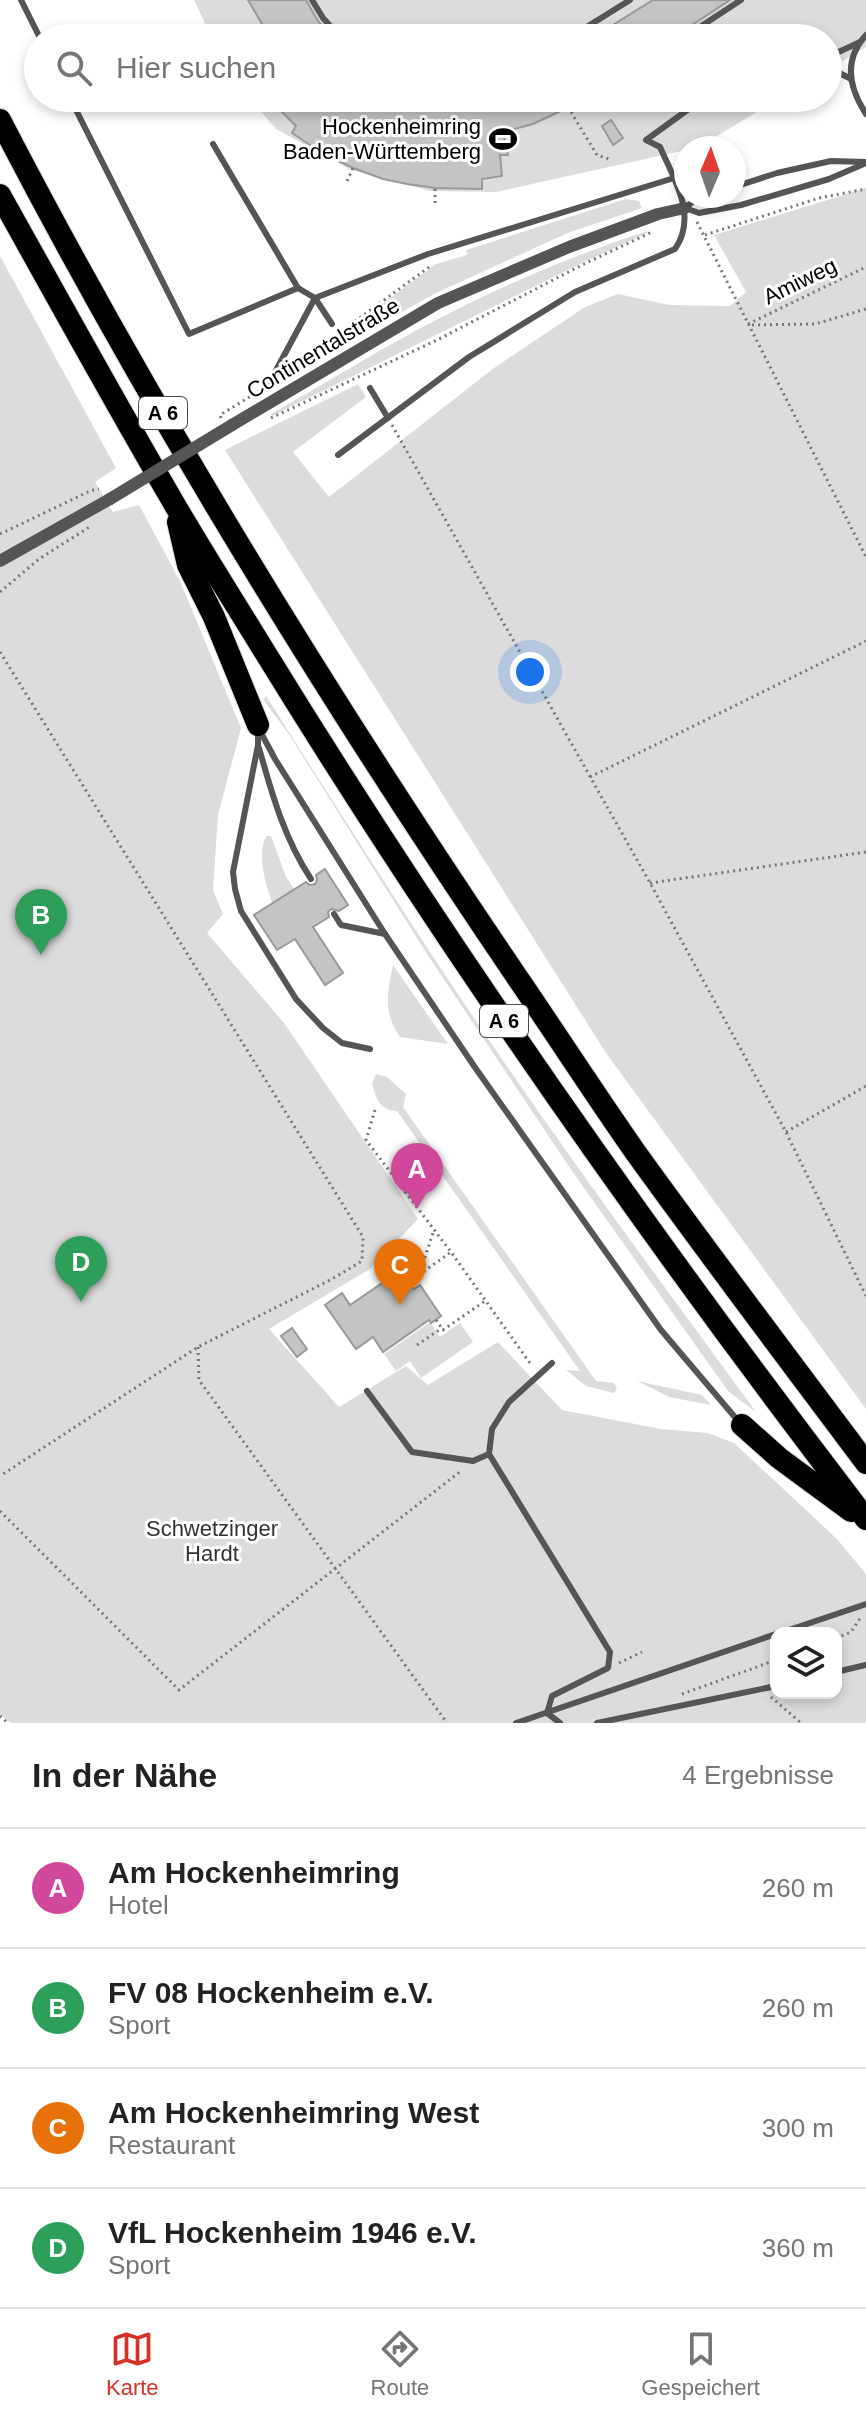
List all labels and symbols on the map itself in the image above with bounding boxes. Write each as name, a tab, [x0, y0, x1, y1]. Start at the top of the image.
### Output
place label: Hockenheimring Baden-Württemberg	[283, 114, 481, 164]
sports icon: Hockenheimring Baden-Württemberg	[488, 124, 518, 154]
north arrow	[674, 136, 746, 208]
street label: Amiweg	[759, 253, 841, 309]
street label: Continentalstraße	[242, 293, 404, 403]
road number: A 6	[139, 397, 187, 429]
your location	[510, 652, 550, 692]
pin: B	[15, 889, 67, 955]
road number: A 6	[480, 1005, 528, 1037]
pin: A	[391, 1143, 443, 1209]
pin: D	[55, 1236, 107, 1302]
pin: C	[374, 1239, 426, 1305]
park label: Schwetzinger Hardt	[146, 1516, 278, 1566]

